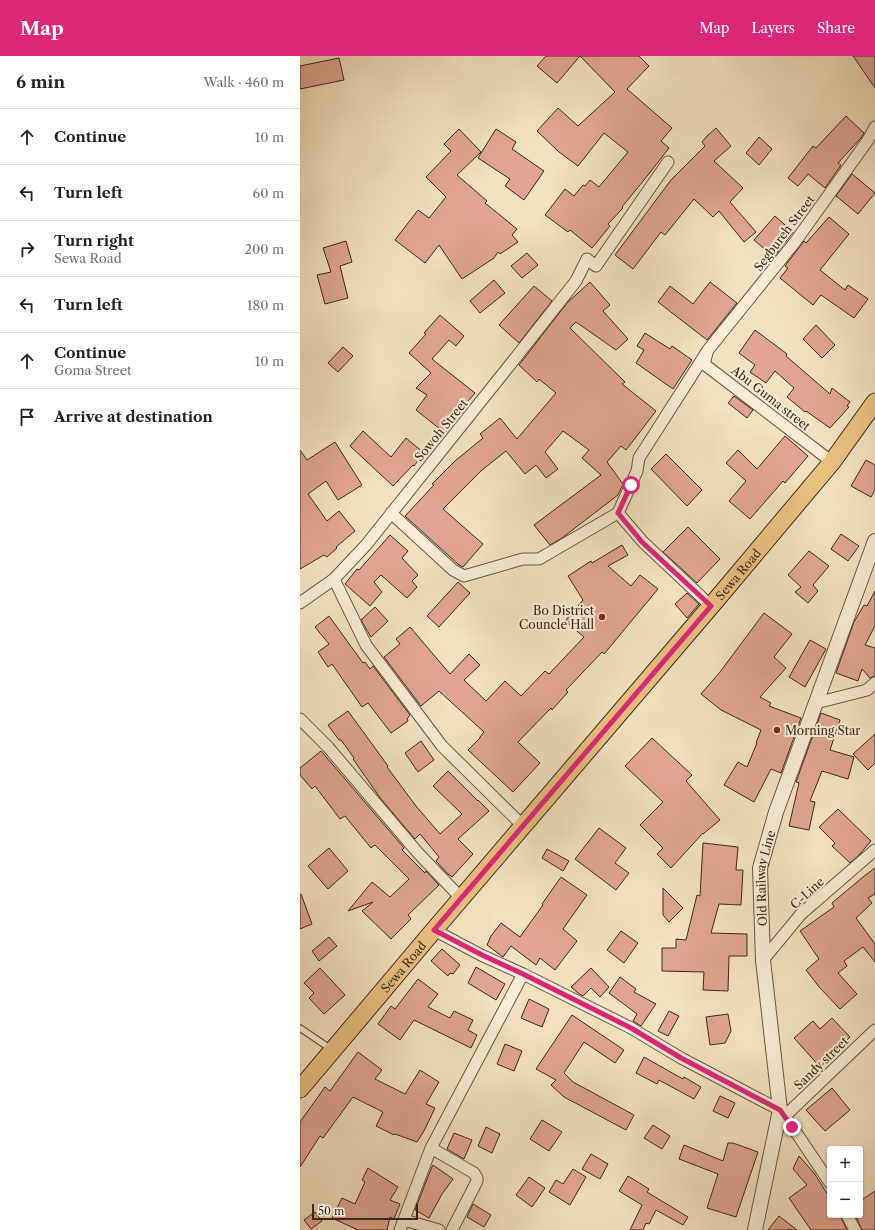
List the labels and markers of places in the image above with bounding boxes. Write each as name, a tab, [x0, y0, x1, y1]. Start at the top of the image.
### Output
place label: Bo District Councle Hall	[519, 603, 595, 632]
marker: Bo District Councle Hall	[597, 612, 607, 622]
place label: Morning Star	[785, 723, 860, 738]
marker: Morning Star	[772, 725, 782, 735]

